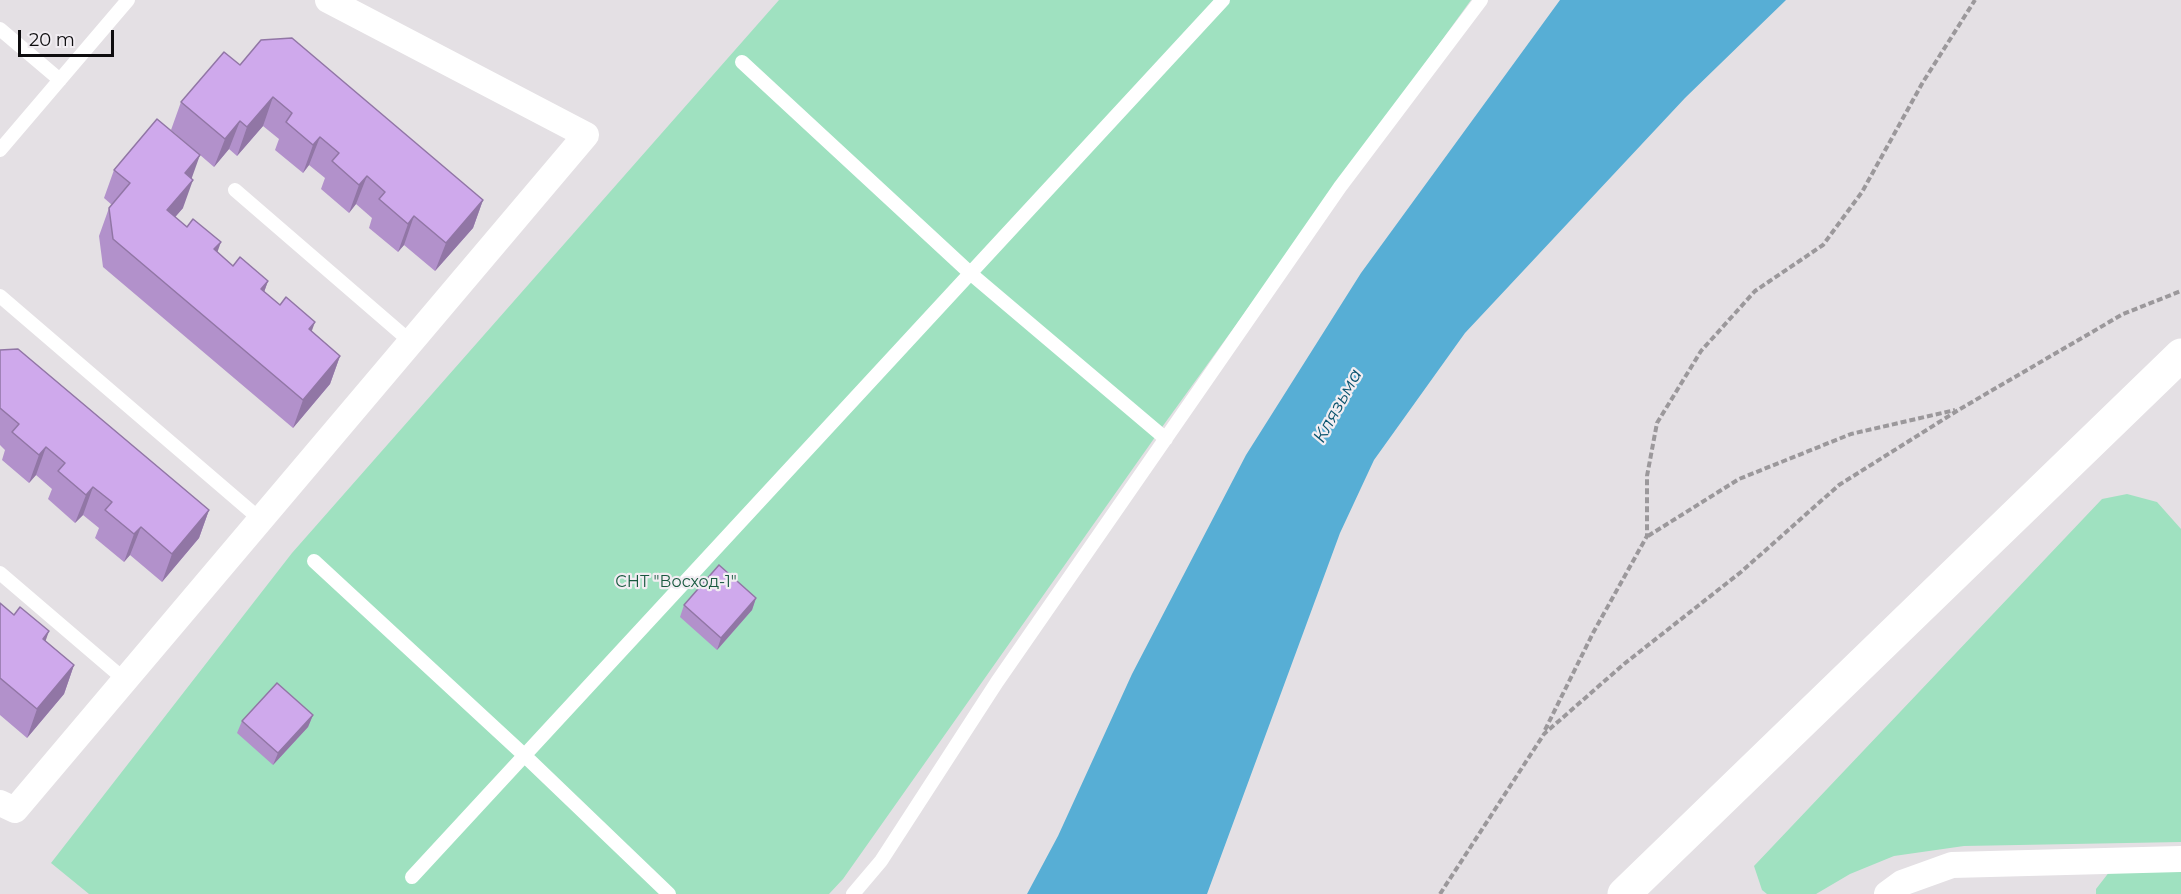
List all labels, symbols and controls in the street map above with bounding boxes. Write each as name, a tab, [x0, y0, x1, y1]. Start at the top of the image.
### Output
scale bar	[21, 18, 117, 56]
text: 20 m	[29, 29, 75, 51]
water label: Клязьма	[1309, 365, 1367, 447]
park label: СНТ "Восход-1"	[615, 572, 737, 592]

